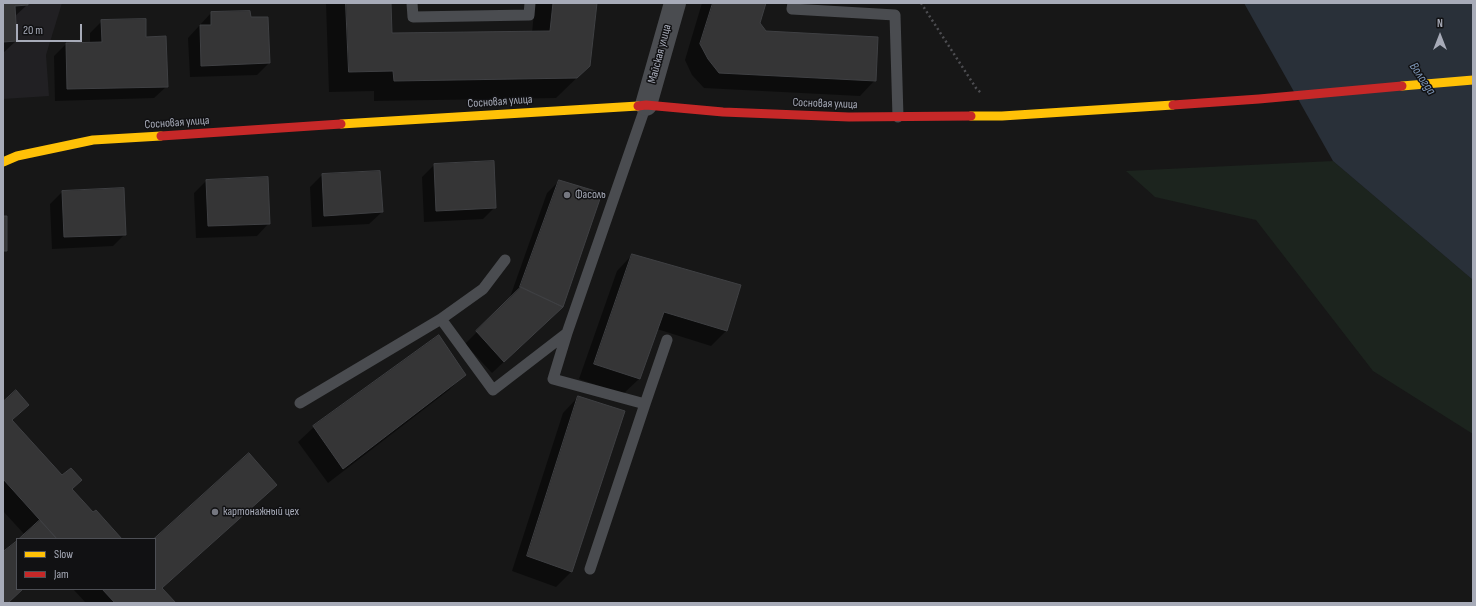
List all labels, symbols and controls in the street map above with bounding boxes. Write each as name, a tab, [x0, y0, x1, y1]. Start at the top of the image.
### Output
scale bar	[18, 16, 84, 42]
north arrow	[1420, 16, 1460, 56]
text: N	[1437, 17, 1443, 30]
text: 20 m	[23, 23, 43, 38]
street label: Майская улица	[645, 23, 675, 85]
water label: Вологда	[1405, 60, 1439, 98]
street label: Сосновая улица	[467, 93, 533, 111]
street label: Сосновая улица	[792, 96, 858, 112]
street label: Сосновая улица	[144, 114, 210, 132]
place label: Фасоль	[575, 188, 606, 202]
marker: Фасоль	[562, 190, 572, 200]
place label: картонажный цех	[223, 505, 299, 519]
marker: картонажный цех	[210, 507, 220, 517]
legend	[16, 538, 156, 590]
text: Slow	[54, 547, 73, 562]
text: Jam	[54, 567, 69, 582]

